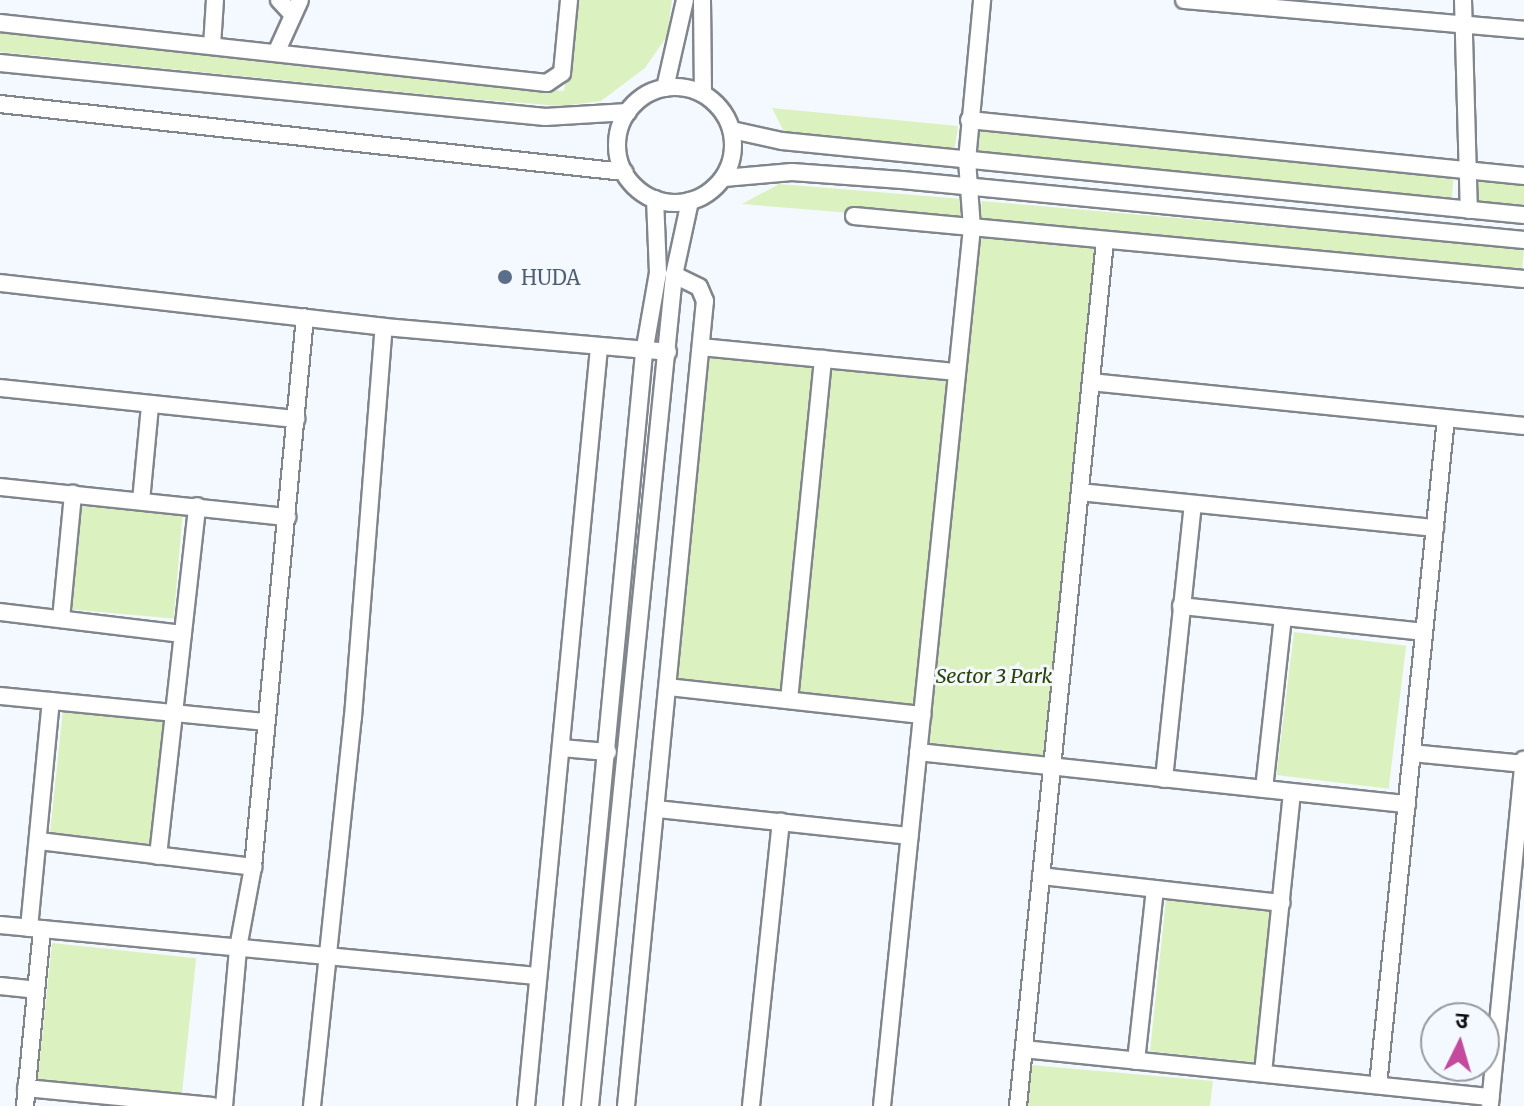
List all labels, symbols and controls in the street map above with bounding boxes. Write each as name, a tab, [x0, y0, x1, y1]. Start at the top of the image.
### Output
place label: HUDA	[521, 265, 580, 289]
marker: HUDA	[496, 268, 514, 286]
park label: Sector 3 Park	[936, 663, 1052, 687]
north arrow	[1420, 1002, 1500, 1082]
text: उ	[1454, 1006, 1470, 1035]

